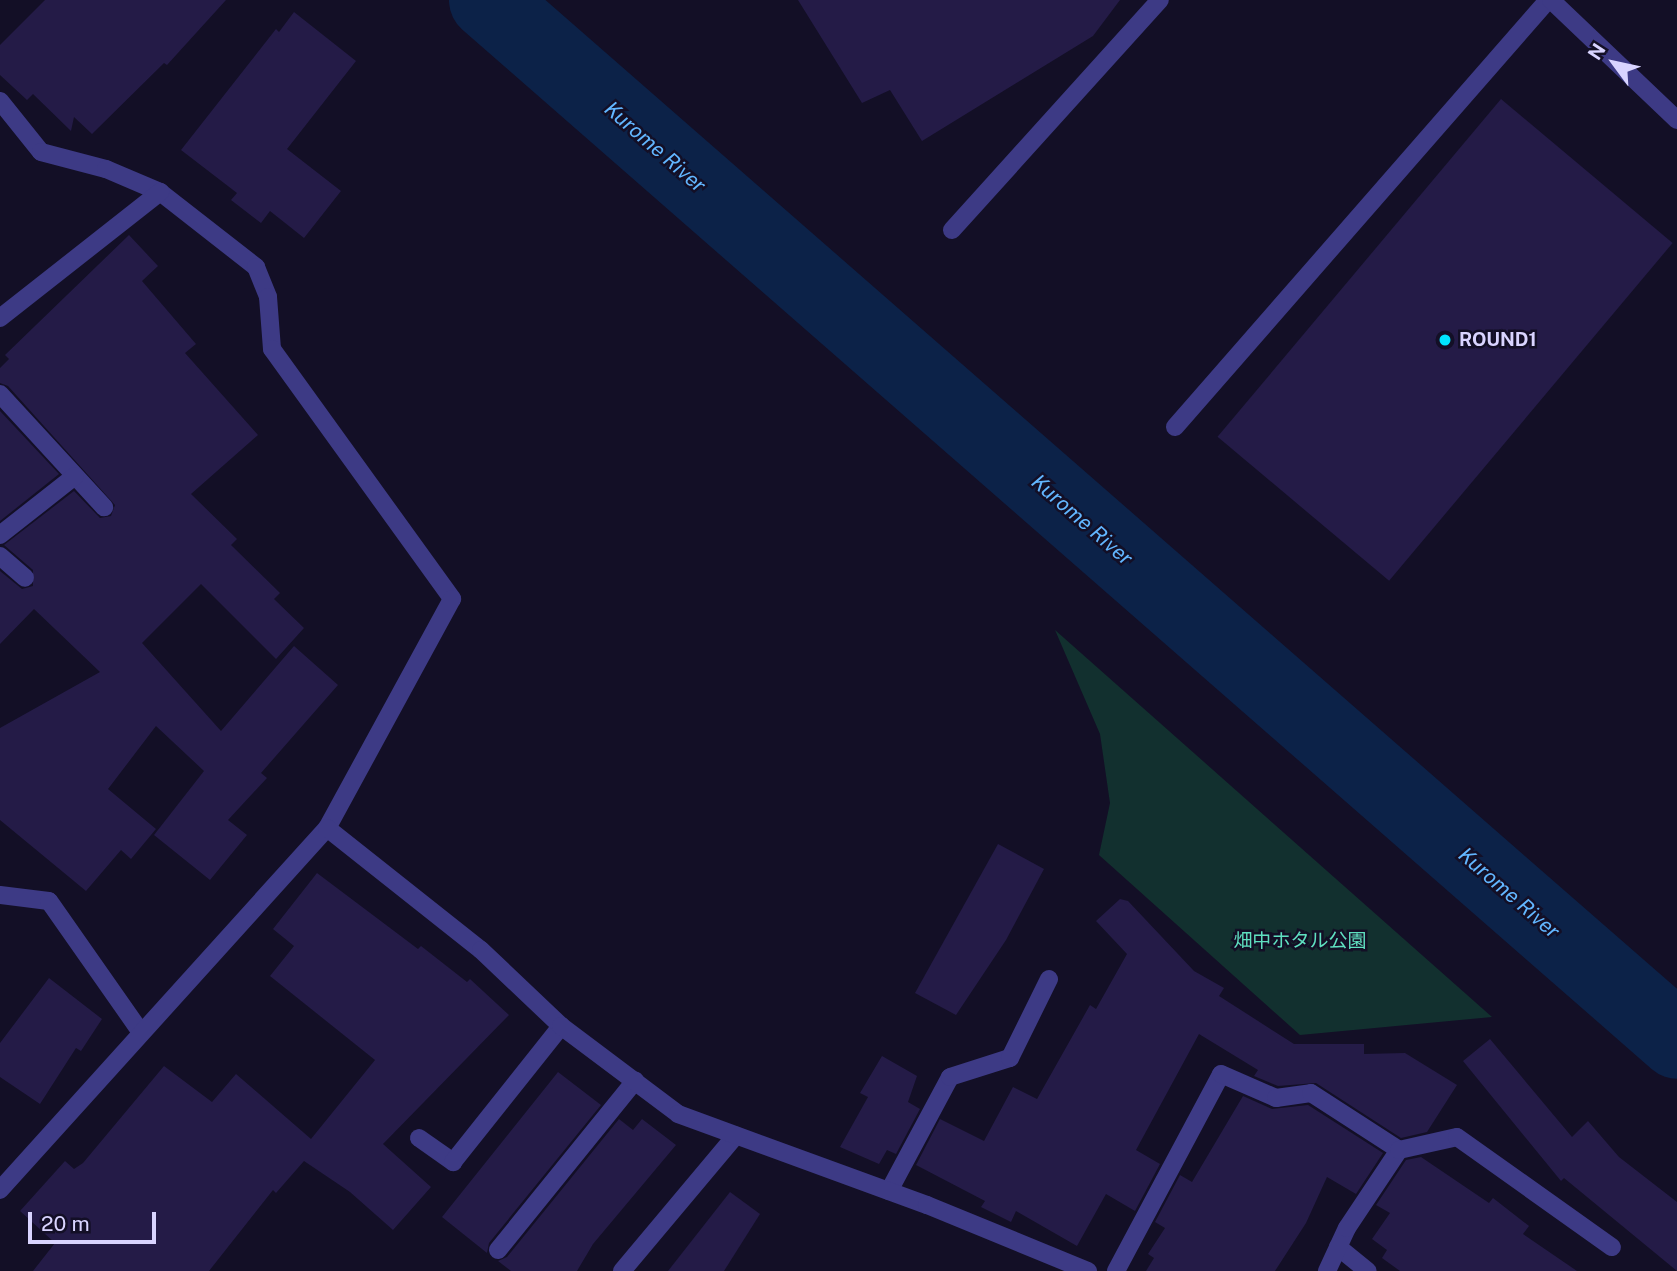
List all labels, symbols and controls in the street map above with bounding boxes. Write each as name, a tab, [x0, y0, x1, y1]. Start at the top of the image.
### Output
north arrow	[1579, 28, 1649, 98]
text: N	[1583, 39, 1610, 64]
water label: Kurome River	[599, 96, 711, 198]
place label: ROUND1	[1459, 329, 1537, 351]
marker: ROUND1	[1437, 332, 1453, 348]
water label: Kurome River	[1026, 469, 1138, 571]
water label: Kurome River	[1453, 842, 1565, 944]
park label: 畑中ホタル公園	[1234, 930, 1366, 952]
scale bar	[32, 1198, 159, 1242]
text: 20 m	[41, 1211, 90, 1236]

